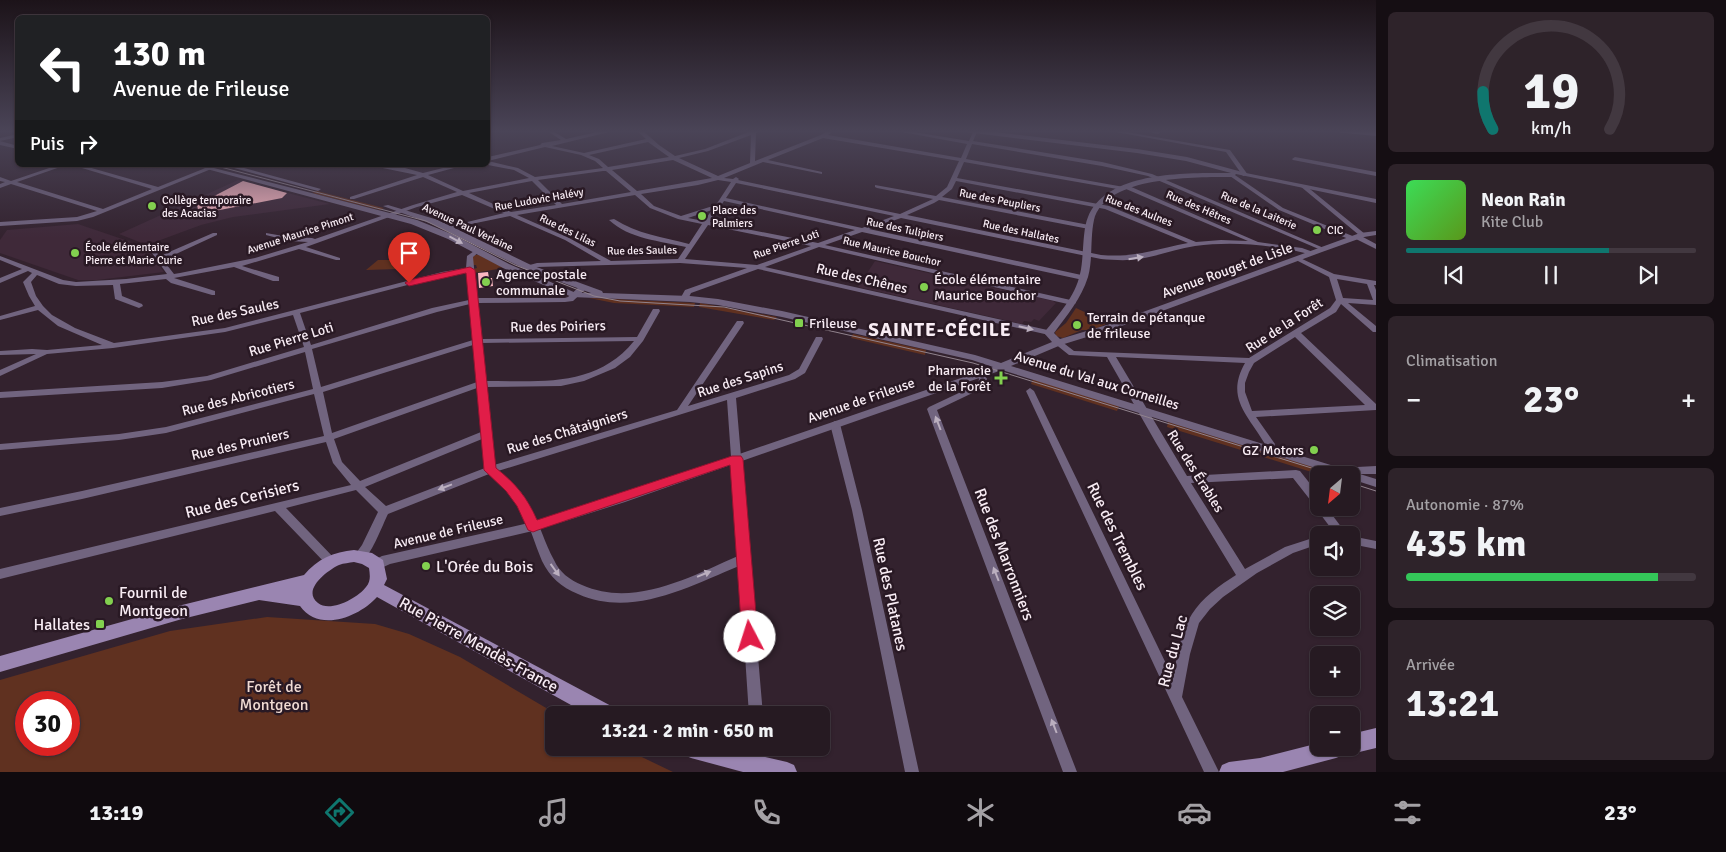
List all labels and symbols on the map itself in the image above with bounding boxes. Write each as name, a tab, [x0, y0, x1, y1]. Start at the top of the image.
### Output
street label: Rue Ludovic Halévy	[493, 185, 586, 214]
street label: Rue des Peupliers	[958, 186, 1042, 215]
street label: Rue des Hêtres	[1164, 188, 1234, 227]
street label: Rue de la Laiterie	[1219, 189, 1299, 232]
street label: Rue des Aulnes	[1103, 192, 1174, 229]
place label: Collège temporaire des Acacias	[162, 194, 251, 220]
marker: Collège temporaire des Acacias	[146, 200, 158, 212]
street label: Avenue Paul Verlaine	[420, 201, 515, 254]
place label: Place des Palmiers	[712, 204, 756, 230]
street label: Avenue Maurice Pimont	[245, 210, 355, 257]
marker: Place des Palmiers	[696, 210, 708, 222]
street label: Rue des Lilas	[538, 211, 598, 250]
street label: Rue des Tulipiers	[865, 215, 945, 244]
street label: Rue des Hallates	[982, 217, 1060, 246]
marker: CIC	[1311, 224, 1323, 236]
place label: CIC	[1327, 224, 1344, 237]
street label: Rue Pierre Loti	[752, 227, 821, 262]
pin	[388, 232, 430, 283]
street label: Rue Maurice Bouchor	[842, 234, 942, 269]
one-way arrow	[449, 236, 463, 244]
street label: Avenue Rouget de Lisle	[1159, 239, 1295, 302]
place label: École élémentaire Pierre et Marie Curie	[85, 240, 182, 267]
street label: Rue des Saules	[607, 243, 677, 258]
marker: École élémentaire Pierre et Marie Curie	[69, 247, 81, 259]
one-way arrow	[1128, 254, 1144, 262]
street label: Rue des Chênes	[815, 260, 909, 297]
place label: Agence postale communale	[496, 266, 587, 299]
place label: École élémentaire Maurice Bouchor	[934, 271, 1041, 304]
marker: Agence postale communale	[480, 276, 492, 288]
marker: École élémentaire Maurice Bouchor	[918, 281, 930, 293]
street label: Rue de la Forêt	[1242, 294, 1326, 357]
street label: Rue des Saules	[190, 295, 280, 330]
place label: Terrain de pétanque de frileuse	[1087, 309, 1205, 342]
place label: Frileuse	[809, 315, 857, 332]
street label: Rue des Poiriers	[510, 317, 606, 336]
marker: Frileuse	[793, 317, 805, 329]
district label: SAINTE-CÉCILE	[868, 318, 1012, 342]
street label: Rue Pierre Loti	[247, 319, 336, 360]
marker: Terrain de pétanque de frileuse	[1071, 319, 1083, 331]
one-way arrow	[1019, 324, 1035, 332]
street label: Avenue du Val aux Corneilles	[1012, 347, 1181, 414]
street label: Rue des Sapins	[695, 358, 785, 401]
place label: Pharmacie de la Forêt	[927, 362, 991, 395]
marker: Pharmacie de la Forêt	[995, 372, 1007, 384]
street label: Avenue de Frileuse	[805, 374, 917, 427]
street label: Rue des Abricotiers	[180, 375, 296, 420]
street label: Rue des Châtaigniers	[505, 405, 630, 458]
one-way arrow	[934, 415, 941, 430]
street label: Rue des Pruniers	[190, 425, 291, 464]
street label: Rue des Érables	[1163, 427, 1228, 516]
place label: GZ Motors	[1242, 442, 1304, 459]
marker: GZ Motors	[1308, 444, 1320, 456]
north arrow	[1310, 466, 1360, 516]
street label: Rue des Cerisiers	[183, 475, 301, 523]
street label: Rue des Trembles	[1082, 479, 1152, 594]
one-way arrow	[437, 484, 452, 491]
street label: Rue des Marronniers	[970, 485, 1038, 623]
street label: Avenue de Frileuse	[391, 511, 505, 552]
street label: Rue des Platanes	[868, 536, 912, 653]
place label: L'Orée du Bois	[436, 557, 533, 577]
marker: L'Orée du Bois	[420, 560, 432, 572]
one-way arrow	[550, 563, 560, 577]
one-way arrow	[992, 567, 999, 582]
one-way arrow	[697, 570, 711, 578]
place label: Fournil de Montgeon	[119, 583, 188, 621]
street label: Rue Pierre Mendès-France	[396, 593, 562, 697]
marker: Fournil de Montgeon	[103, 595, 115, 607]
position arrow	[723, 610, 775, 662]
street label: Rue du Lac	[1154, 613, 1192, 690]
place label: Hallates	[33, 615, 90, 635]
marker: Hallates	[94, 618, 106, 630]
park label: Forêt de Montgeon	[240, 677, 309, 715]
speed limit sign: 30	[15, 691, 80, 756]
one-way arrow	[1050, 718, 1058, 733]

